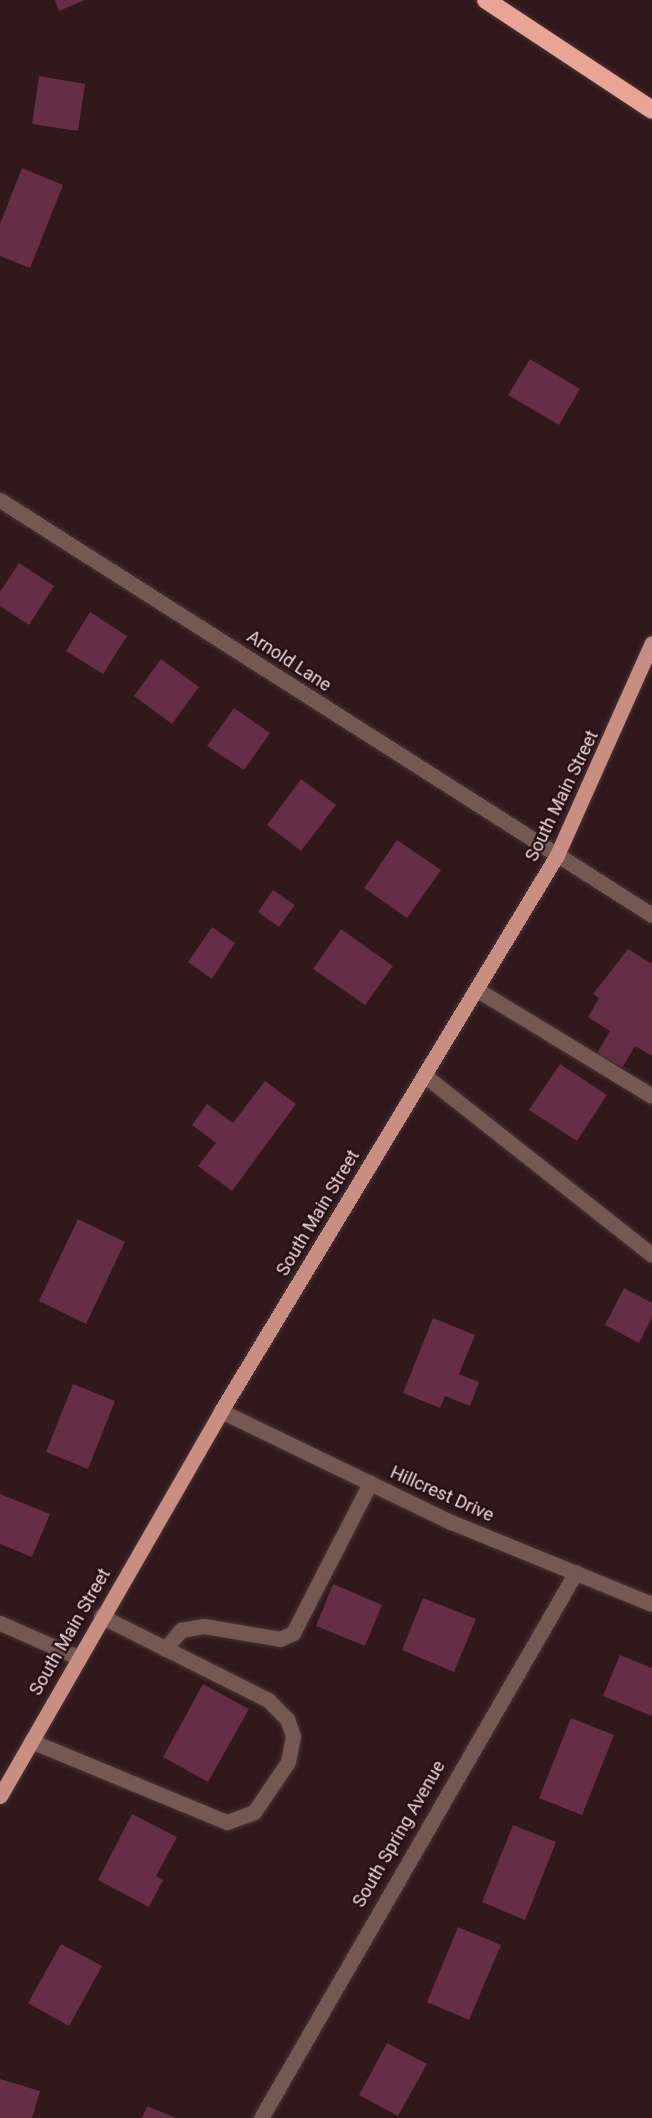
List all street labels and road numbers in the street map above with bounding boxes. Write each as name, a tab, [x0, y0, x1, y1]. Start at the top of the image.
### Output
street label: Arnold Lane	[243, 626, 335, 696]
street label: South Main Street	[521, 727, 603, 865]
street label: South Main Street	[272, 1146, 364, 1280]
street label: Hillcrest Drive	[387, 1462, 497, 1526]
street label: South Main Street	[25, 1565, 115, 1699]
street label: South Spring Avenue	[348, 1757, 450, 1911]

